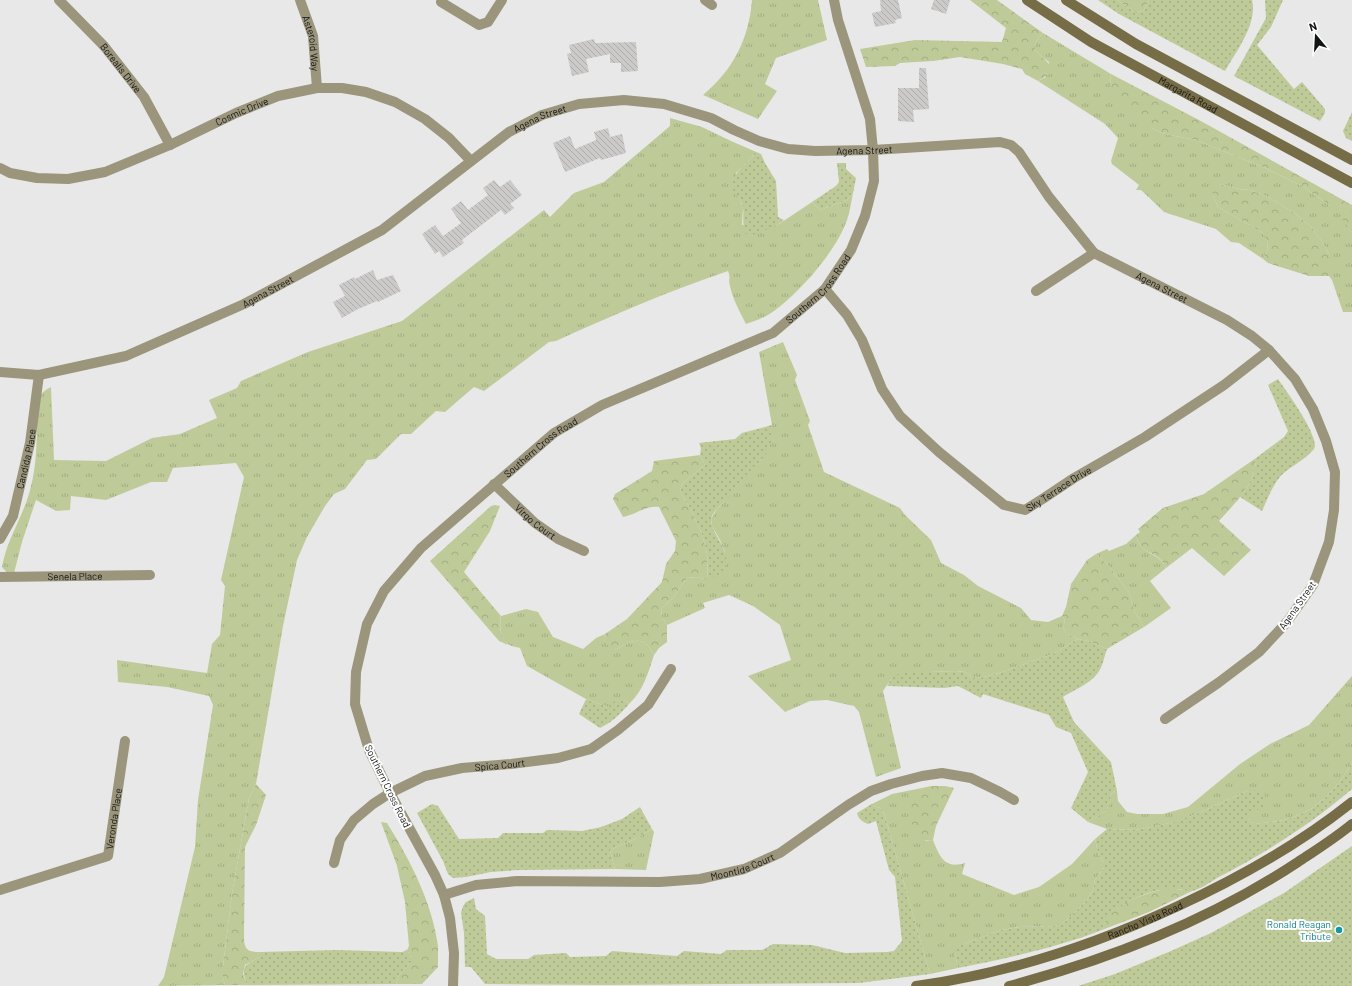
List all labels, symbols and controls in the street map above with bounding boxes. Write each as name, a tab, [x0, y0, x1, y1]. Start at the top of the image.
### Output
street label: Asteroid Way	[300, 14, 322, 72]
north arrow	[1296, 16, 1336, 56]
text: N	[1307, 19, 1318, 33]
street label: Borealis Drive	[98, 41, 144, 95]
street label: Margarita Road	[1157, 74, 1220, 115]
street label: Cosmic Drive	[213, 95, 270, 128]
street label: Agena Street	[511, 102, 568, 135]
street label: Agena Street	[836, 143, 893, 157]
street label: Southern Cross Road	[783, 252, 853, 326]
street label: Agena Street	[1134, 269, 1190, 305]
street label: Agena Street	[240, 273, 296, 310]
street label: Southern Cross Road	[501, 415, 580, 480]
street label: Candida Place	[14, 428, 38, 490]
street label: Sky Terrace Drive	[1024, 463, 1093, 514]
street label: Virgo Court	[513, 501, 558, 542]
street label: Senela Place	[47, 570, 103, 582]
street label: Agena Street	[1276, 578, 1318, 632]
street label: Southern Cross Road	[363, 743, 413, 829]
street label: Spica Court	[474, 756, 526, 773]
street label: Veronda Place	[103, 787, 124, 850]
street label: Moontide Court	[709, 850, 776, 882]
street label: Rancho Vista Road	[1106, 899, 1185, 941]
place label: Ronald Reagan Tribute	[1267, 918, 1331, 942]
marker: Ronald Reagan Tribute	[1334, 925, 1344, 935]

